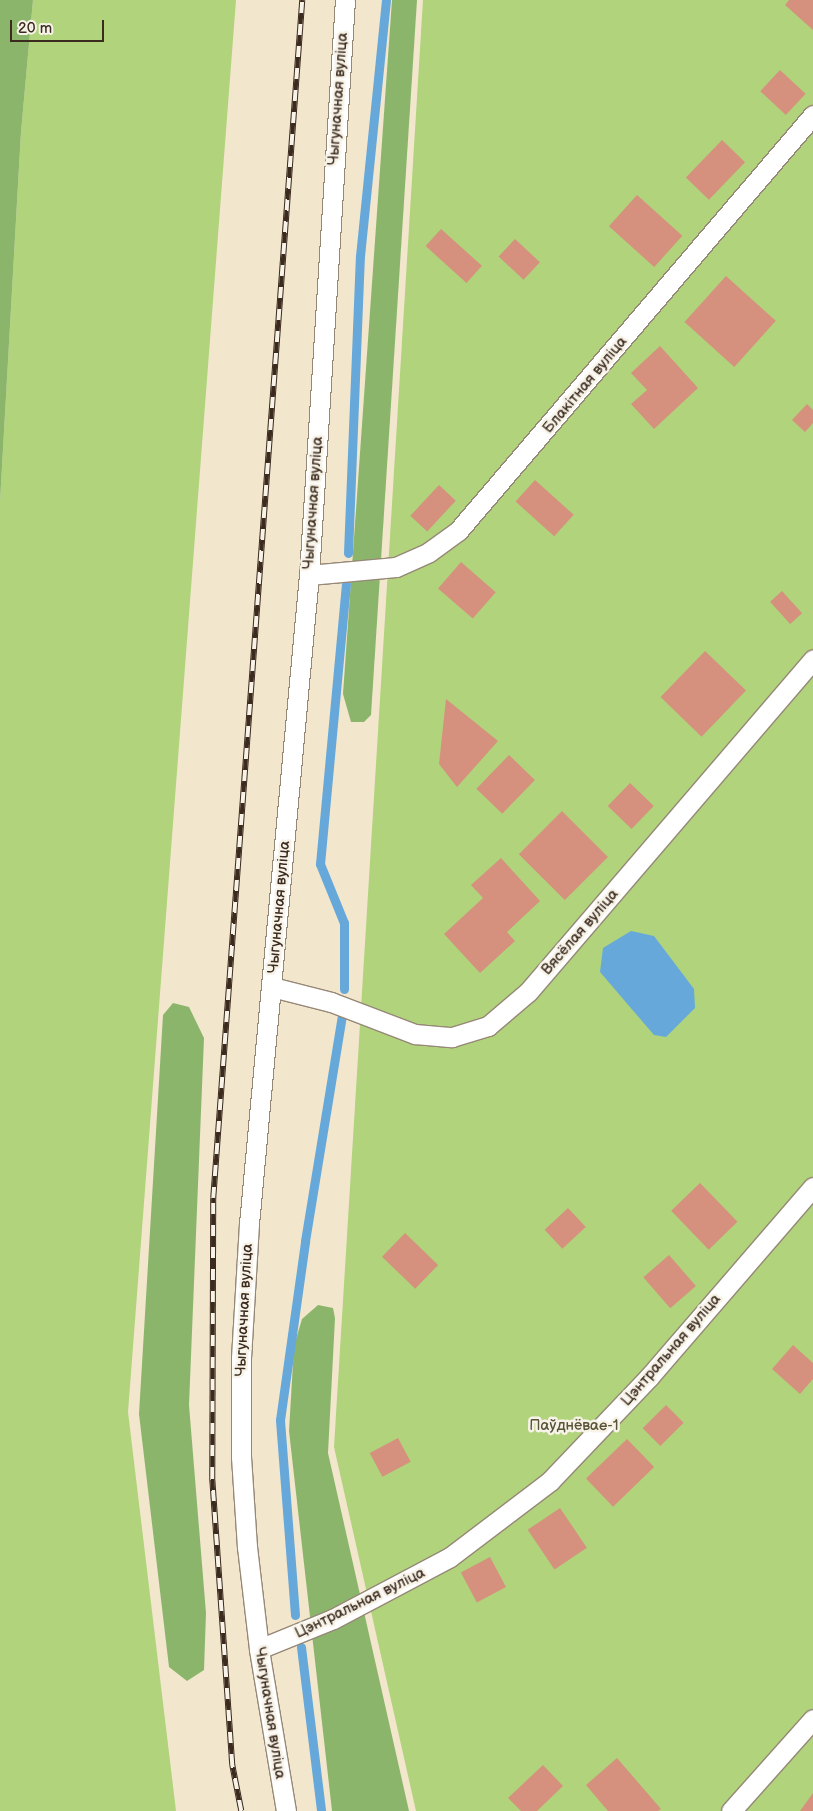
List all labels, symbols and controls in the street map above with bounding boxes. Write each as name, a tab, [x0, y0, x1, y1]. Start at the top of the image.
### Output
scale bar	[12, 10, 106, 42]
text: 20 m	[18, 19, 52, 38]
street label: Чыгуначная вуліца	[324, 32, 352, 166]
street label: Блакітная вуліца	[539, 333, 631, 437]
street label: Чыгуначная вуліца	[299, 436, 327, 570]
street label: Чыгуначная вуліца	[264, 840, 294, 974]
street label: Вясёлая вуліца	[538, 885, 622, 979]
street label: Чыгуначная вуліца	[232, 1243, 256, 1377]
street label: Цэнтральная вуліца	[618, 1290, 724, 1410]
park label: Паўднёвае-1	[529, 1417, 619, 1435]
street label: Цэнтральная вуліца	[292, 1564, 428, 1642]
street label: Чыгуначная вуліца	[251, 1646, 289, 1780]

